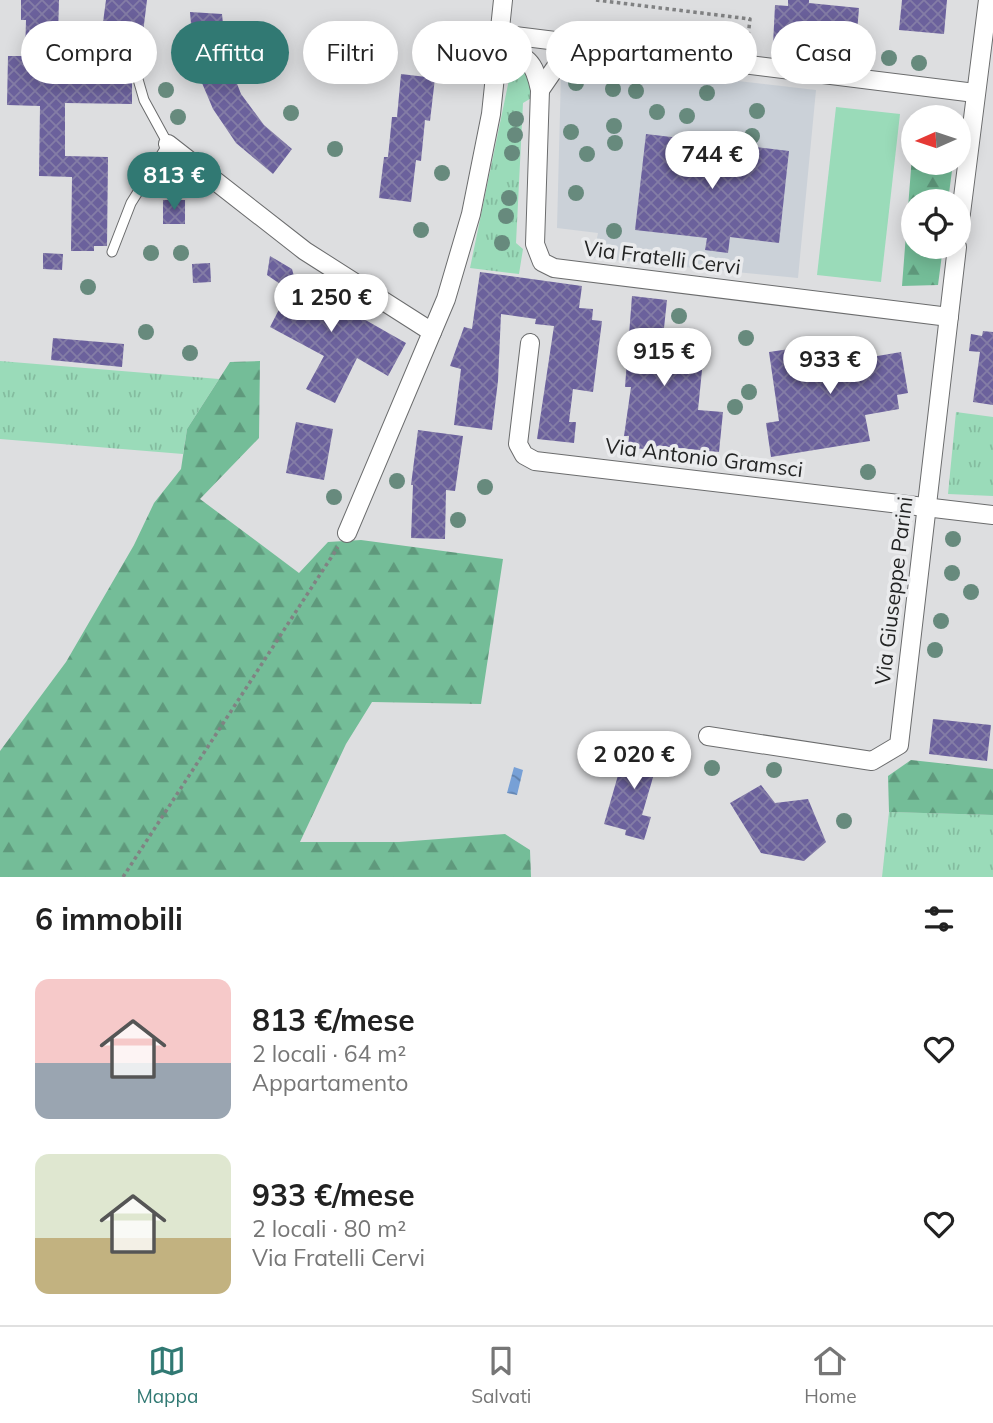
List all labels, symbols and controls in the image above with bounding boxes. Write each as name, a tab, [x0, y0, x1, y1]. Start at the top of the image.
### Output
chip: Compra	[21, 21, 157, 84]
chip: Affitta	[171, 21, 289, 84]
chip: Filtri	[303, 21, 398, 84]
chip: Nuovo	[412, 21, 532, 84]
chip: Appartamento	[546, 21, 757, 84]
chip: Casa	[771, 21, 876, 84]
north arrow	[901, 105, 971, 175]
map controls	[901, 105, 971, 259]
pin: 744 €	[663, 132, 761, 191]
text: 744 €	[681, 139, 743, 168]
pin: 813 €	[125, 152, 223, 212]
text: 813 €	[143, 160, 205, 189]
button: locate	[901, 189, 971, 259]
street label: Via Fratelli Cervi	[582, 234, 742, 280]
pin: 1 250 €	[266, 274, 396, 334]
text: 1 250 €	[290, 282, 372, 311]
pin: 915 €	[615, 328, 713, 388]
text: 915 €	[633, 336, 695, 365]
pin: 933 €	[781, 336, 879, 396]
text: 933 €	[799, 344, 861, 373]
street label: Via Antonio Gramsci	[604, 432, 805, 482]
street label: Via Giuseppe Parini	[869, 495, 917, 687]
pin: 2 020 €	[569, 732, 699, 791]
text: 2 020 €	[593, 739, 675, 768]
text: 6 immobili	[35, 900, 183, 938]
icon: filters	[920, 900, 958, 938]
text: 813 €/mese	[252, 1001, 415, 1039]
icon: home	[91, 1007, 175, 1091]
icon: heart	[920, 1030, 958, 1068]
text: 2 locali · 64 m²	[252, 1039, 406, 1068]
text: Appartamento	[252, 1068, 408, 1097]
text: 933 €/mese	[252, 1176, 415, 1214]
icon: home	[91, 1182, 175, 1266]
icon: heart	[920, 1205, 958, 1243]
text: 2 locali · 80 m²	[252, 1214, 406, 1243]
text: Via Fratelli Cervi	[252, 1243, 425, 1272]
tab: Mappa	[136, 1342, 198, 1408]
tab: Salvati	[471, 1342, 531, 1408]
tab: Home	[804, 1342, 857, 1408]

